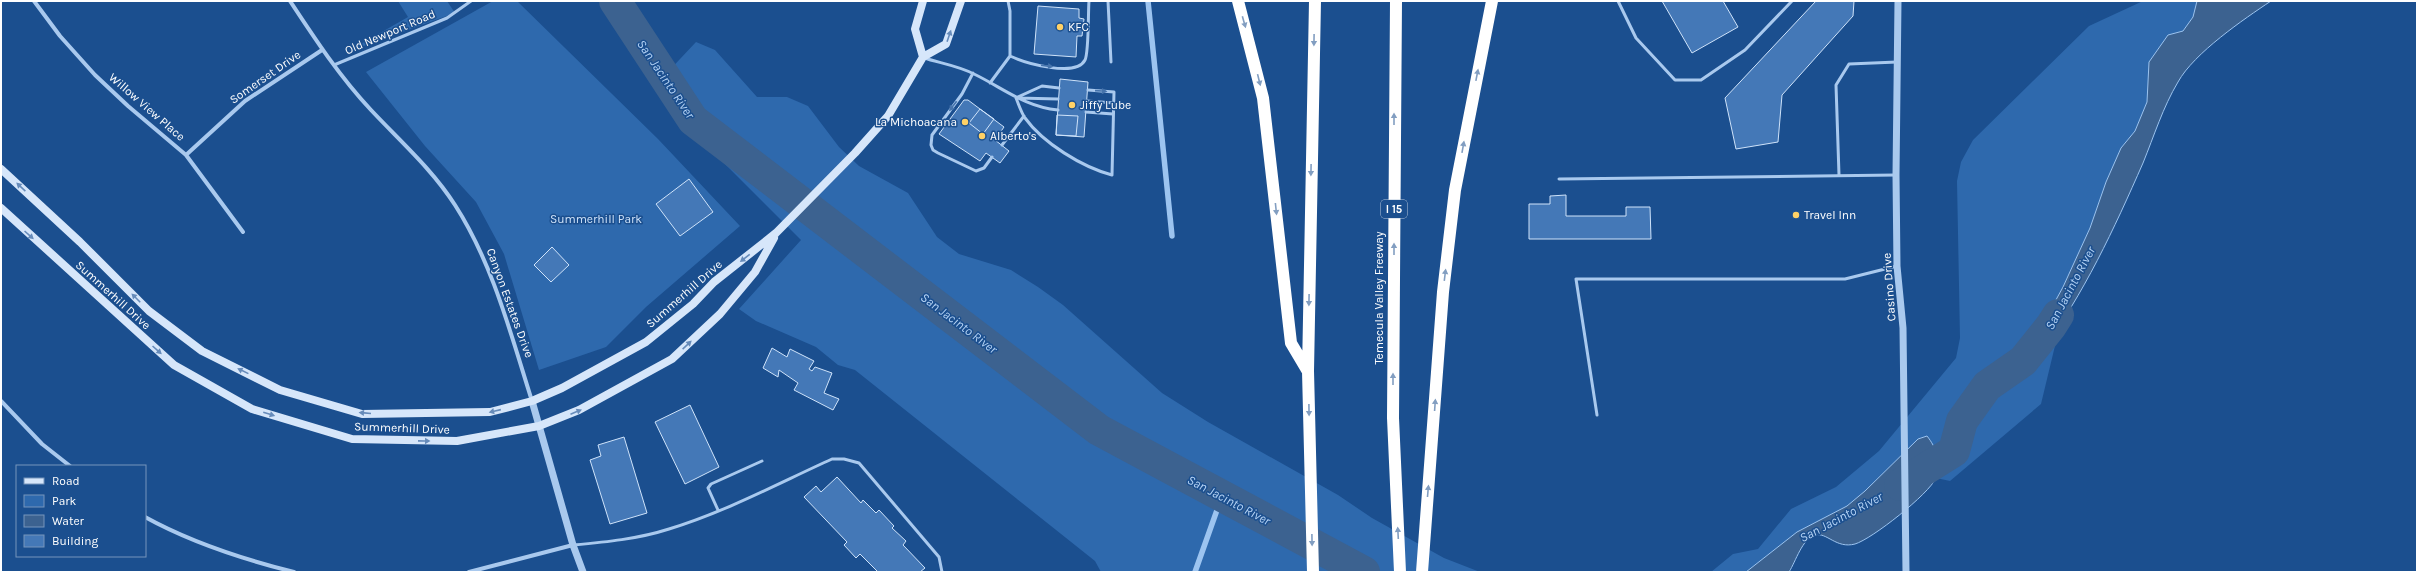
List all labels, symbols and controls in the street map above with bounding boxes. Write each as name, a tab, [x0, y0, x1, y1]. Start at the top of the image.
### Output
street label: Old Newport Road	[343, 7, 437, 57]
one-way arrow	[1241, 16, 1247, 28]
place label: KFC	[1068, 20, 1089, 34]
marker: KFC	[1055, 22, 1065, 32]
one-way arrow	[947, 29, 953, 41]
one-way arrow	[1311, 34, 1317, 47]
water label: San Jacinto River	[634, 37, 698, 122]
street label: Somerset Drive	[227, 47, 303, 107]
one-way arrow	[1041, 63, 1053, 69]
one-way arrow	[1474, 68, 1480, 81]
street label: Willow View Place	[106, 70, 188, 144]
one-way arrow	[1256, 74, 1262, 86]
one-way arrow	[1095, 87, 1107, 94]
place label: Jiffy Lube	[1080, 98, 1131, 112]
marker: Jiffy Lube	[1067, 100, 1077, 110]
one-way arrow	[948, 101, 957, 112]
one-way arrow	[1391, 112, 1397, 125]
place label: La Michoacana	[875, 115, 957, 129]
marker: La Michoacana	[960, 117, 970, 127]
place label: Alberto's	[990, 129, 1037, 143]
marker: Alberto's	[977, 131, 987, 141]
one-way arrow	[1460, 141, 1466, 153]
one-way arrow	[1308, 164, 1315, 176]
one-way arrow	[16, 182, 26, 192]
road number: I 15	[1381, 200, 1407, 218]
one-way arrow	[1273, 203, 1279, 215]
place label: Travel Inn	[1804, 208, 1856, 222]
marker: Travel Inn	[1791, 210, 1801, 220]
park label: Summerhill Park	[550, 212, 642, 226]
one-way arrow	[24, 231, 34, 240]
street label: Temecula Valley Freeway	[1372, 231, 1386, 365]
one-way arrow	[1391, 242, 1397, 255]
water label: San Jacinto River	[2042, 243, 2098, 332]
street label: Canyon Estates Drive	[484, 246, 536, 360]
street label: Casino Drive	[1880, 252, 1898, 322]
one-way arrow	[740, 253, 751, 262]
street label: Summerhill Drive	[643, 257, 725, 331]
street label: Summerhill Drive	[73, 258, 153, 332]
one-way arrow	[1442, 269, 1449, 281]
water label: San Jacinto River	[918, 289, 1001, 357]
one-way arrow	[131, 293, 141, 303]
one-way arrow	[1306, 294, 1312, 307]
one-way arrow	[682, 341, 691, 350]
one-way arrow	[152, 346, 162, 355]
one-way arrow	[237, 368, 248, 374]
one-way arrow	[1390, 372, 1396, 385]
one-way arrow	[1432, 399, 1439, 411]
one-way arrow	[1306, 404, 1312, 417]
one-way arrow	[488, 408, 501, 414]
one-way arrow	[570, 408, 582, 414]
one-way arrow	[359, 410, 371, 417]
one-way arrow	[263, 411, 275, 417]
street label: Summerhill Drive	[354, 419, 450, 437]
one-way arrow	[418, 438, 431, 444]
legend	[16, 465, 146, 557]
water label: San Jacinto River	[1185, 472, 1274, 528]
text: Road	[52, 474, 80, 488]
one-way arrow	[1425, 485, 1432, 497]
water label: San Jacinto River	[1797, 489, 1886, 545]
text: Park	[52, 494, 77, 508]
text: Water	[52, 514, 85, 528]
one-way arrow	[1395, 526, 1401, 539]
text: Building	[52, 534, 99, 548]
one-way arrow	[1309, 534, 1315, 547]

